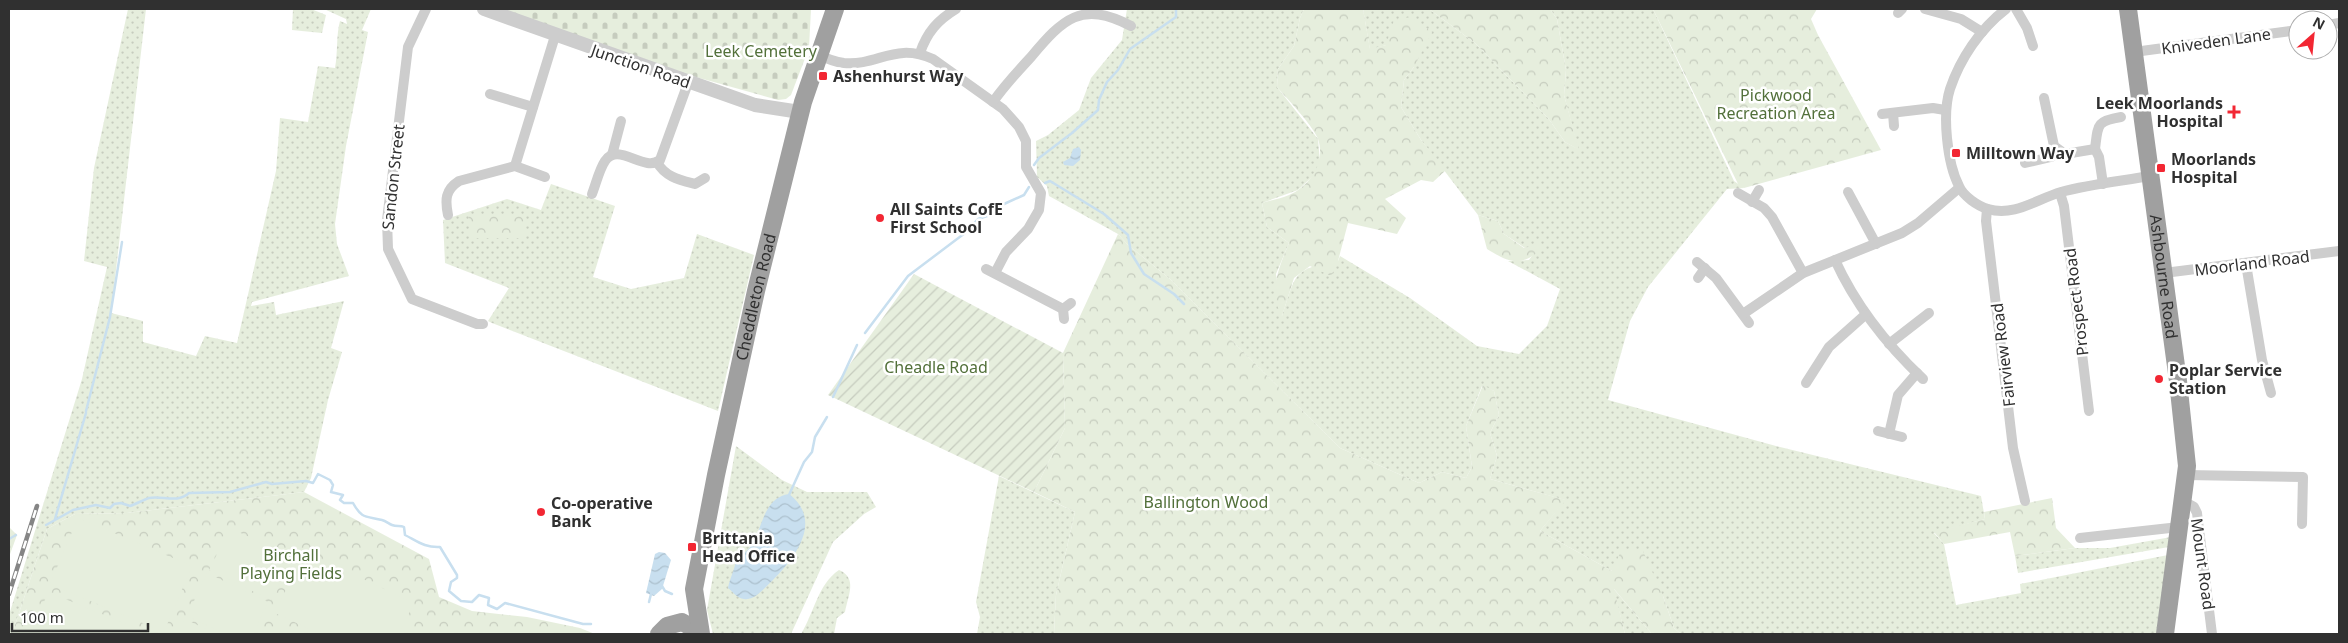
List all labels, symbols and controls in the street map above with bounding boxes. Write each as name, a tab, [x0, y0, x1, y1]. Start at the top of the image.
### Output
north arrow	[2288, 10, 2338, 60]
text: N	[2310, 12, 2329, 34]
street label: Kniveden Lane	[2160, 22, 2272, 60]
street label: Junction Road	[586, 38, 694, 93]
park label: Leek Cemetery	[705, 40, 818, 62]
place label: Ashenhurst Way	[833, 65, 964, 87]
marker: Ashenhurst Way	[817, 70, 829, 82]
park label: Pickwood Recreation Area	[1716, 84, 1836, 124]
place label: Leek Moorlands Hospital	[2096, 92, 2223, 132]
marker: Leek Moorlands Hospital	[2227, 105, 2241, 119]
street label: Sandon Street	[377, 123, 409, 231]
place label: Milltown Way	[1966, 142, 2075, 164]
marker: Milltown Way	[1950, 147, 1962, 159]
place label: Moorlands Hospital	[2171, 148, 2256, 188]
marker: Moorlands Hospital	[2155, 162, 2167, 174]
place label: All Saints CofE First School	[890, 198, 1003, 238]
marker: All Saints CofE First School	[874, 212, 886, 224]
street label: Ashbourne Road	[2145, 213, 2183, 340]
street label: Cheddleton Road	[730, 231, 781, 363]
street label: Moorland Road	[2193, 245, 2311, 281]
street label: Prospect Road	[2058, 247, 2094, 357]
street label: Fairview Road	[1986, 302, 2020, 408]
park label: Cheadle Road	[884, 356, 988, 378]
place label: Poplar Service Station	[2169, 359, 2282, 399]
marker: Poplar Service Station	[2153, 373, 2165, 385]
park label: Ballington Wood	[1144, 491, 1268, 513]
place label: Co-operative Bank	[551, 492, 653, 532]
marker: Co-operative Bank	[535, 506, 547, 518]
street label: Mount Road	[2186, 517, 2220, 611]
place label: Brittania Head Office	[702, 527, 795, 567]
marker: Brittania Head Office	[686, 541, 698, 553]
park label: Birchall Playing Fields	[240, 544, 342, 584]
scale bar	[12, 600, 149, 632]
text: 100 m	[20, 607, 64, 627]

